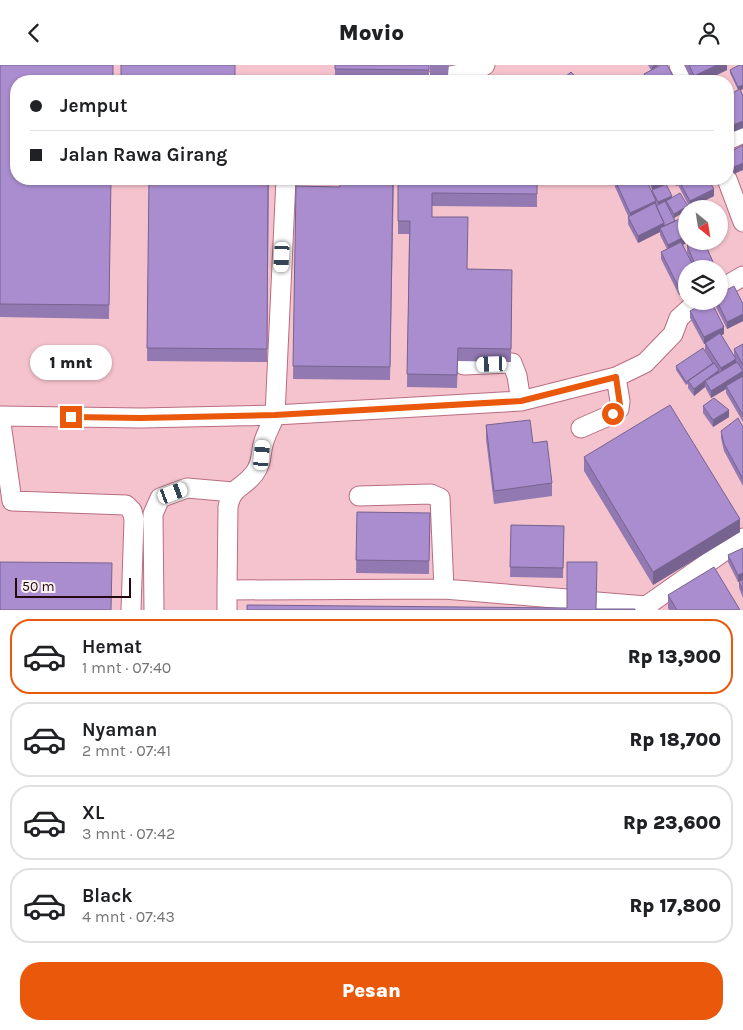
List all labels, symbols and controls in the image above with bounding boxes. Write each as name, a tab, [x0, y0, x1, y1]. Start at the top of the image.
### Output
icon: back	[20, 19, 48, 47]
icon: person	[695, 19, 723, 47]
text: Movio	[339, 20, 404, 46]
text: Jemput	[60, 95, 128, 117]
text: Jalan Rawa Girang	[60, 144, 227, 166]
north arrow	[678, 200, 728, 250]
map controls	[678, 200, 728, 310]
car	[273, 242, 290, 272]
button: layers	[678, 260, 728, 310]
callout: 1 mnt	[30, 345, 112, 379]
text: 1 mnt	[50, 353, 92, 372]
car	[476, 356, 507, 372]
route start	[602, 403, 624, 425]
route end	[60, 406, 82, 428]
car	[253, 439, 270, 471]
car	[156, 481, 189, 505]
scale bar	[15, 575, 131, 598]
text: 50 m	[22, 578, 55, 595]
icon: car	[22, 634, 67, 679]
text: Hemat	[82, 636, 142, 658]
text: Rp 13,900	[628, 646, 721, 668]
text: 1 mnt · 07:40	[82, 658, 171, 677]
icon: car	[22, 717, 67, 762]
text: Nyaman	[82, 719, 157, 741]
text: Rp 18,700	[629, 729, 721, 751]
text: 2 mnt · 07:41	[82, 741, 171, 760]
icon: car	[22, 800, 67, 845]
text: XL	[82, 802, 104, 824]
text: Rp 23,600	[623, 812, 721, 834]
text: 3 mnt · 07:42	[82, 824, 175, 843]
icon: car	[22, 883, 67, 928]
text: Black	[82, 885, 133, 907]
text: Rp 17,800	[629, 895, 721, 917]
text: 4 mnt · 07:43	[82, 907, 175, 926]
button: Pesan	[20, 962, 723, 1020]

